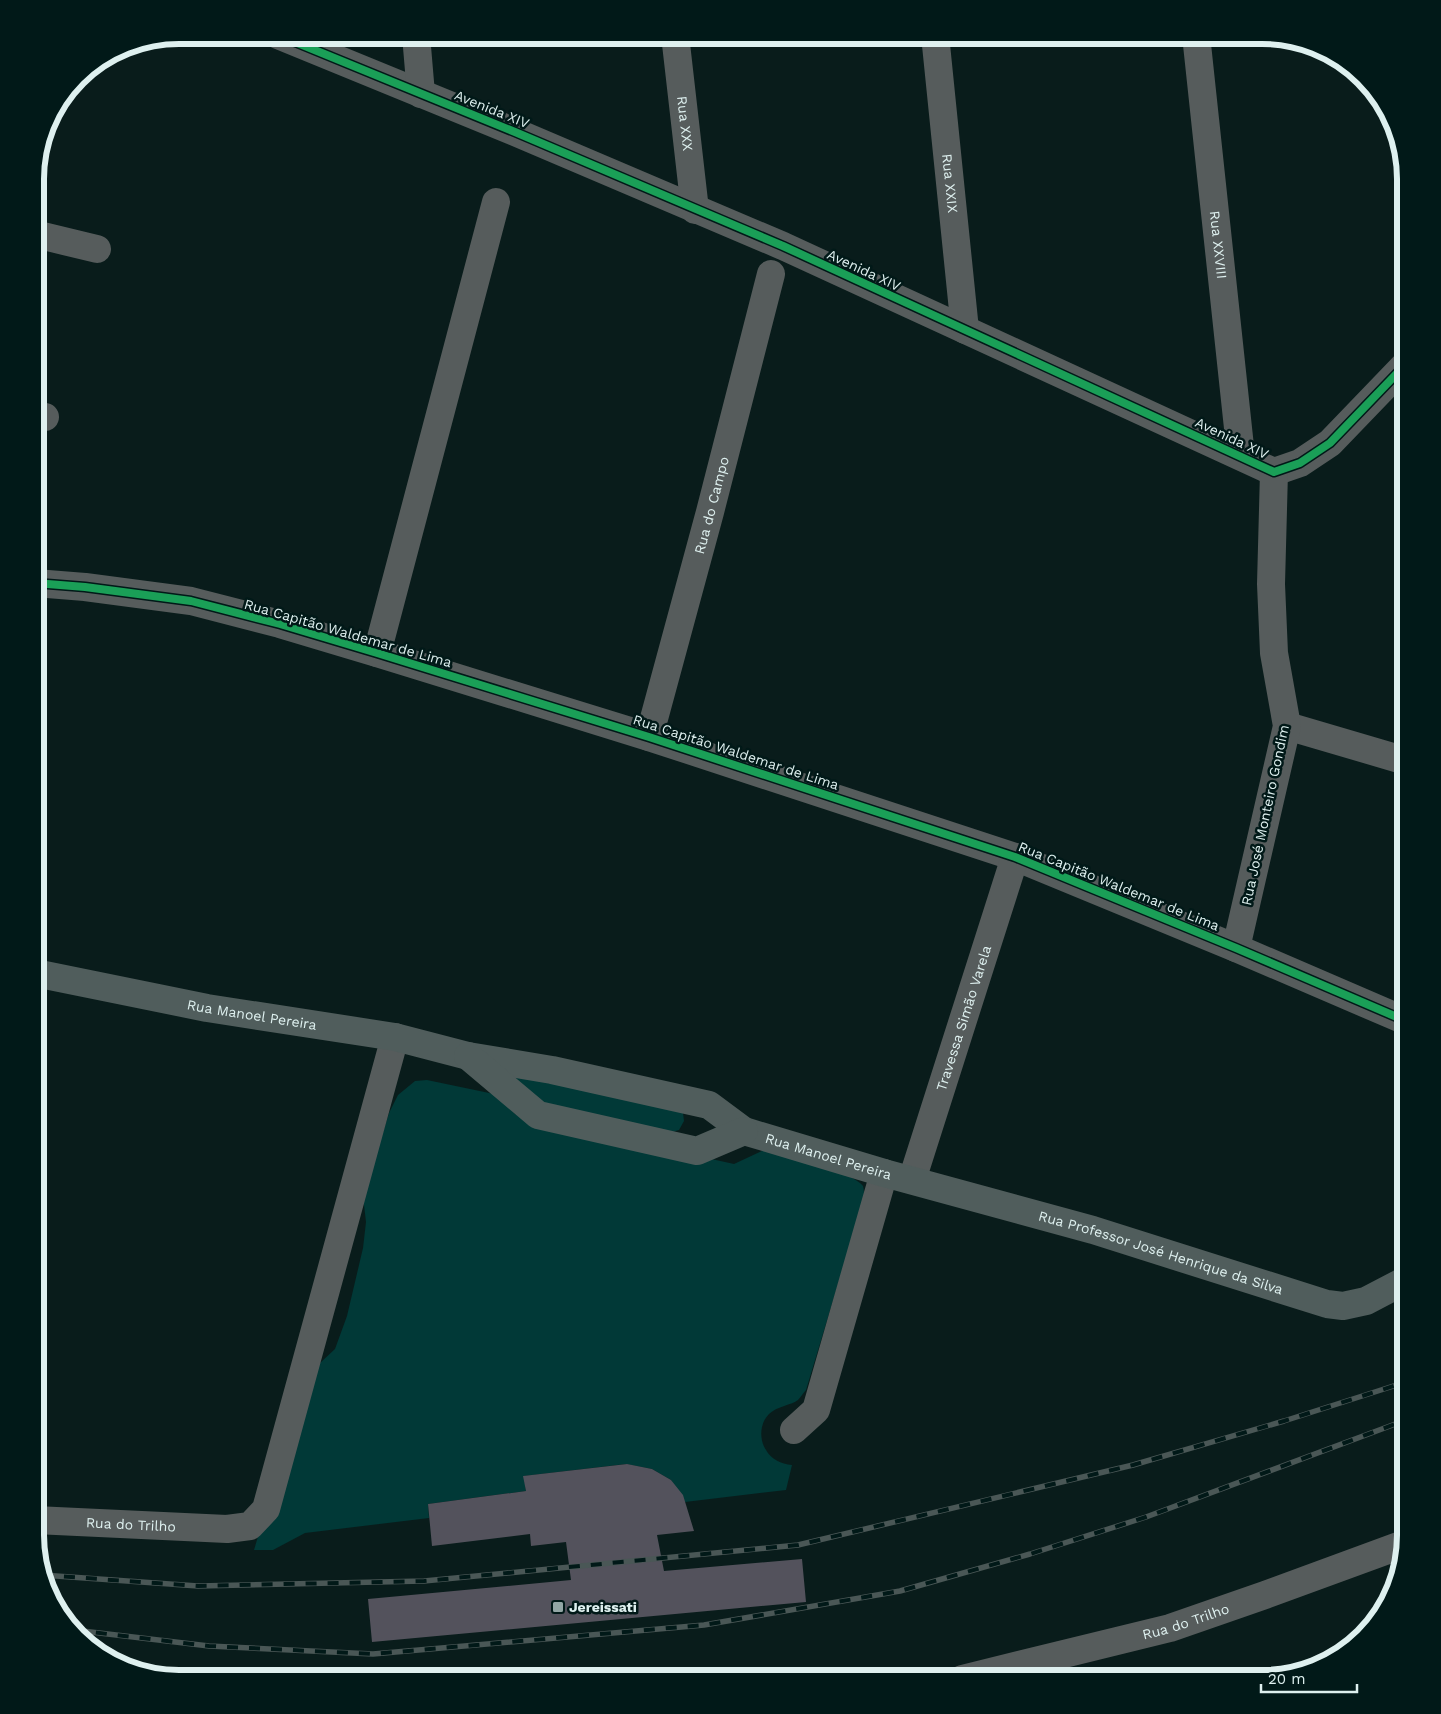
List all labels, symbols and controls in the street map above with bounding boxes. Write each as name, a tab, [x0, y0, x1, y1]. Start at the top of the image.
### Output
street label: Avenida XIV	[452, 87, 532, 131]
street label: Rua XXX	[674, 95, 696, 152]
street label: Rua XXIX	[939, 153, 961, 214]
street label: Rua XXVIII	[1207, 210, 1230, 280]
street label: Avenida XIV	[825, 246, 903, 294]
street label: Avenida XIV	[1193, 414, 1271, 462]
street label: Rua do Campo	[691, 455, 732, 556]
street label: Rua Capitão Waldemar de Lima	[242, 596, 454, 670]
street label: Rua Capitão Waldemar de Lima	[631, 711, 841, 793]
street label: Rua José Monteiro Gondim	[1238, 723, 1292, 907]
street label: Rua Capitão Waldemar de Lima	[1016, 838, 1222, 934]
street label: Travessa Simão Varela	[933, 943, 994, 1093]
street label: Rua Manoel Pereira	[186, 996, 318, 1033]
street label: Rua Manoel Pereira	[763, 1130, 893, 1183]
street label: Rua Professor José Henrique da Silva	[1037, 1208, 1285, 1298]
street label: Rua do Trilho	[86, 1514, 176, 1535]
place label: Jereissati	[569, 1599, 637, 1615]
marker: Jereissati	[551, 1600, 565, 1614]
street label: Rua do Trilho	[1141, 1600, 1231, 1642]
scale bar	[1261, 1662, 1357, 1694]
text: 20 m	[1268, 1670, 1306, 1688]

